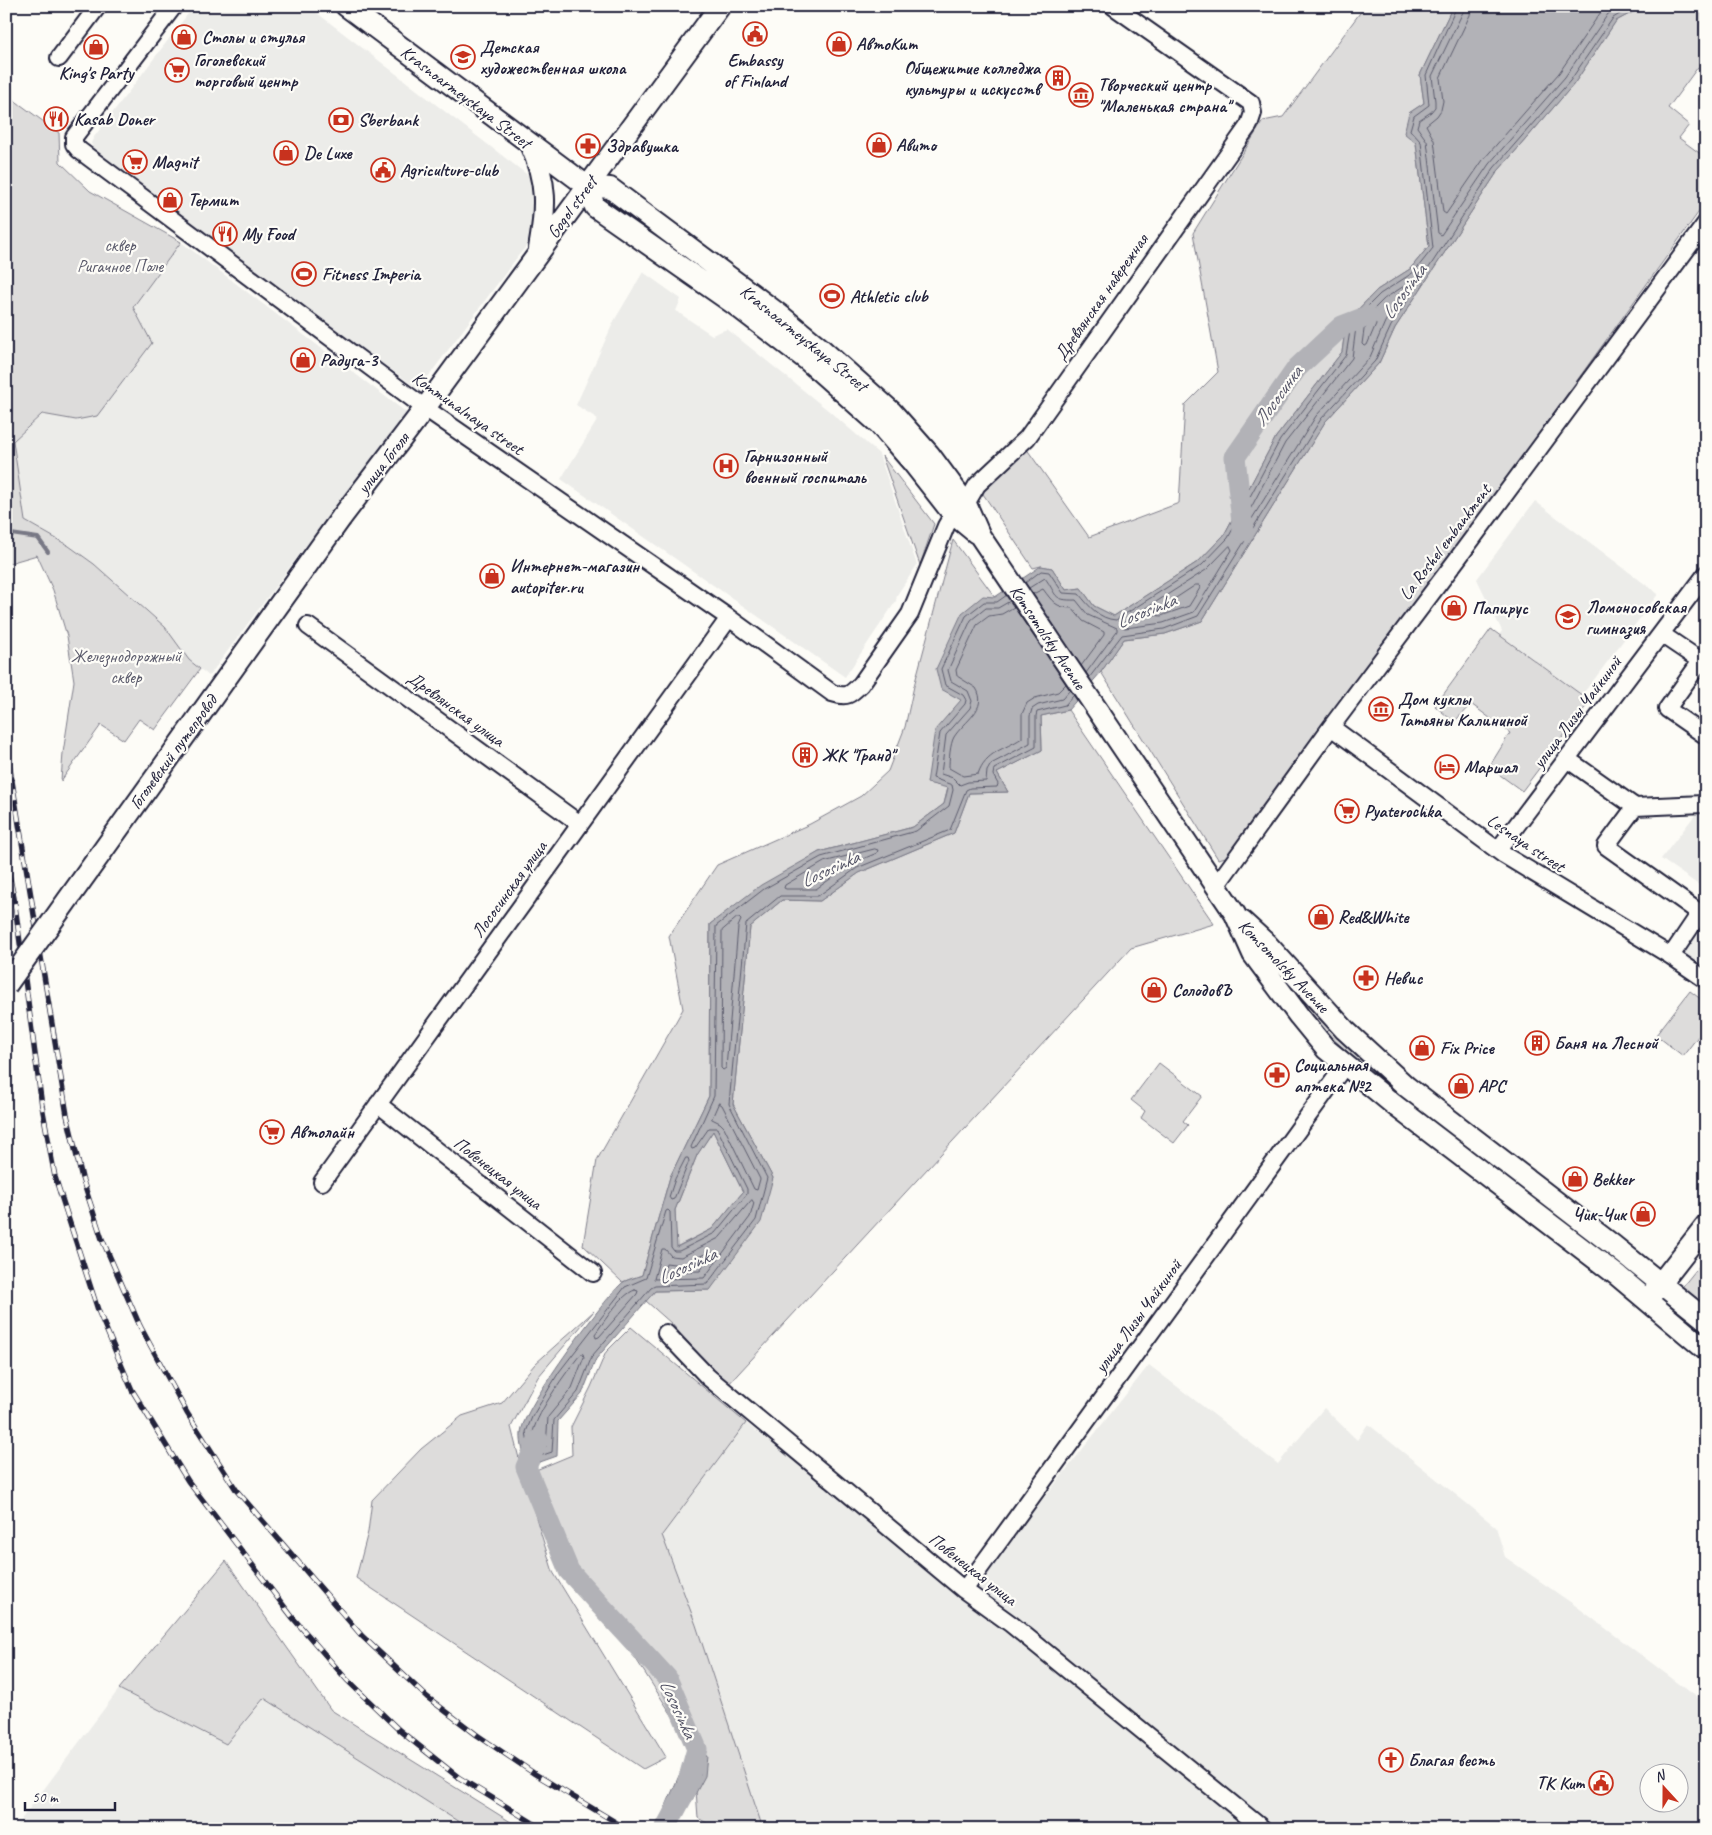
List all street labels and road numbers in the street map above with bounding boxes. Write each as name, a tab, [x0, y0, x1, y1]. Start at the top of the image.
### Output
street label: Krasnoarmeyskaya Street	[396, 41, 538, 155]
street label: Gogol street	[542, 169, 604, 242]
street label: Древлянская набережная	[1049, 228, 1154, 364]
street label: Krasnoarmeyskaya Street	[736, 280, 875, 398]
street label: Kommunalnaya street	[408, 367, 529, 461]
street label: улица Гоголя	[352, 426, 415, 499]
street label: La Roshel embankment	[1394, 478, 1497, 604]
street label: Komsomolsky Avenue	[1005, 581, 1092, 694]
street label: улица Лизы Чайкиной	[1527, 650, 1627, 773]
street label: Древлянская улица	[403, 666, 510, 752]
street label: Гоголевский путепровод	[124, 689, 223, 813]
street label: Lesnaya street	[1483, 809, 1571, 878]
street label: Лососинская улица	[467, 835, 553, 942]
street label: Komsomolsky Avenue	[1234, 915, 1335, 1018]
street label: Повенецкая улица	[450, 1132, 548, 1215]
street label: улица Лизы Чайкиной	[1089, 1254, 1187, 1378]
street label: Повенецкая улица	[925, 1528, 1023, 1611]

